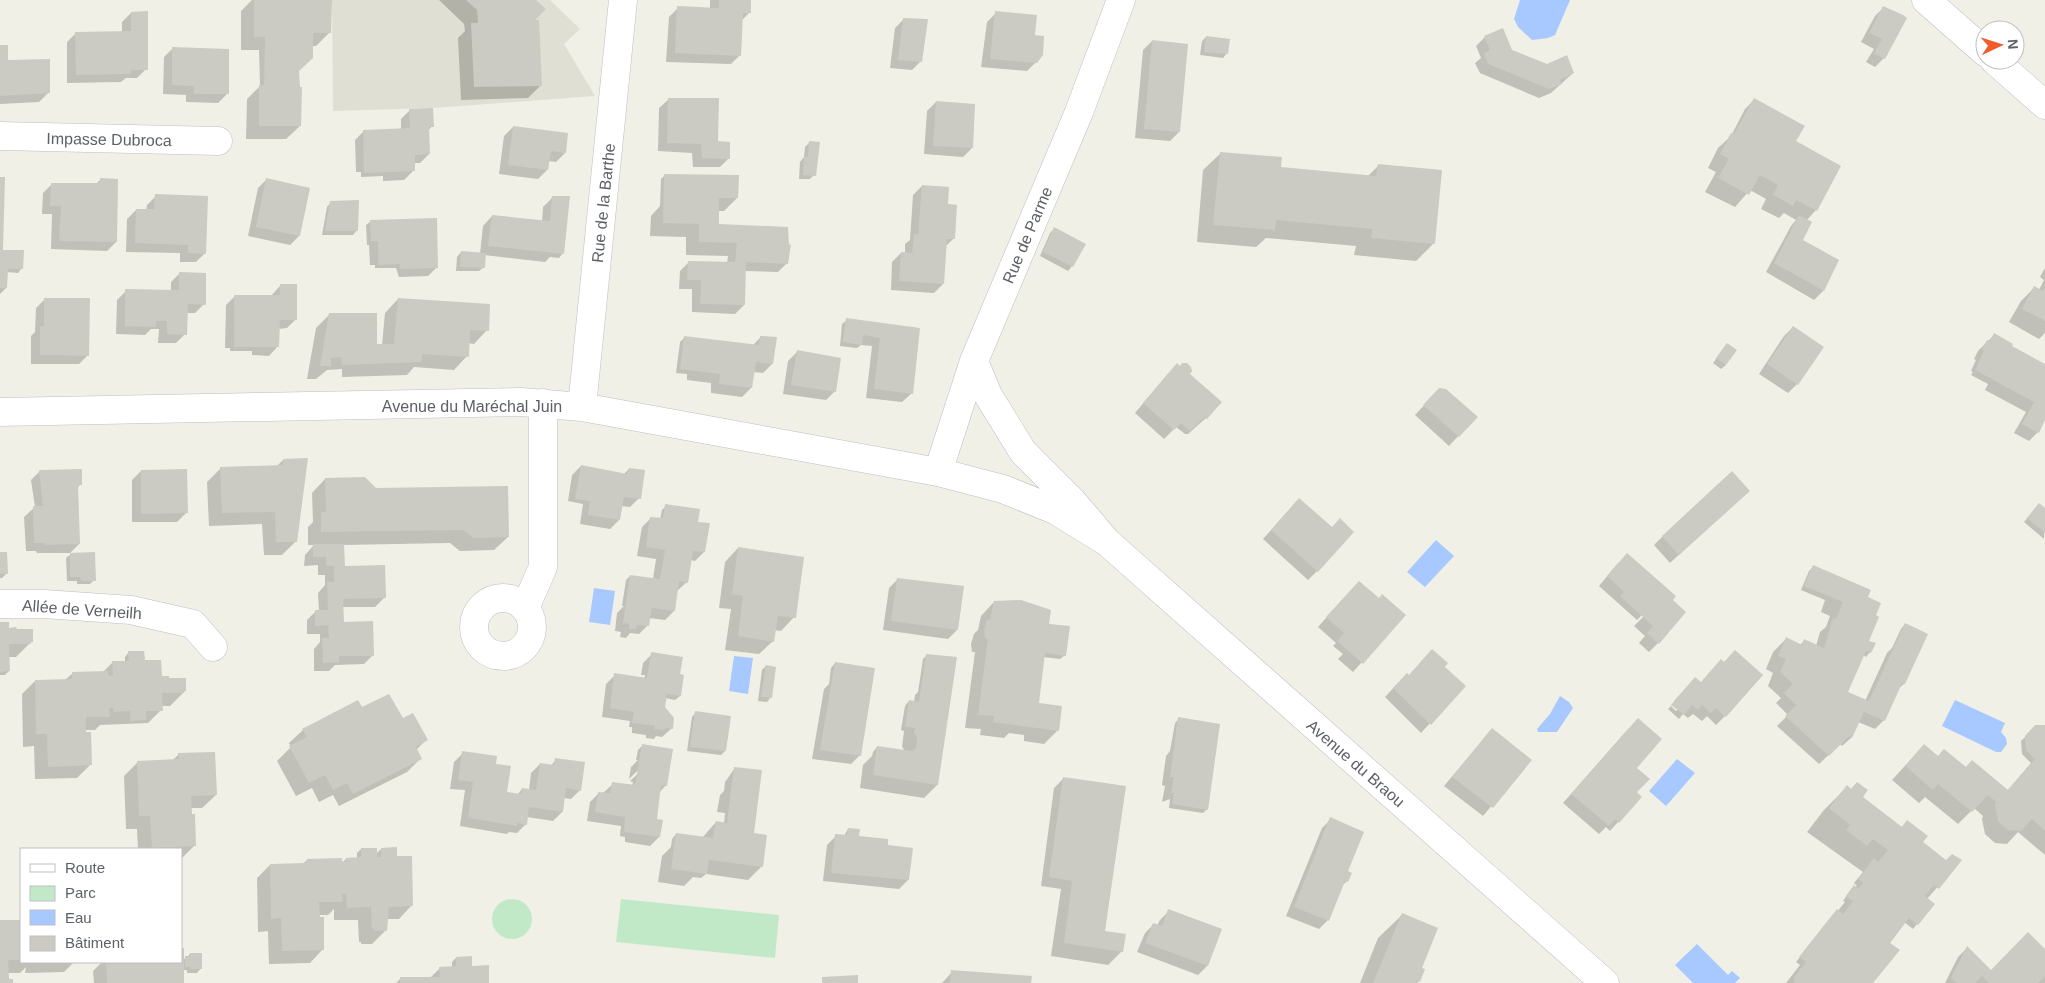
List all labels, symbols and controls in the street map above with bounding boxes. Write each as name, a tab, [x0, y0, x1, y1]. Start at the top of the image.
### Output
north arrow	[1975, 20, 2025, 70]
text: N	[2005, 38, 2021, 50]
street label: Impasse Dubroca	[46, 130, 172, 149]
street label: Rue de la Barthe	[589, 142, 618, 264]
street label: Rue de Parme	[999, 184, 1055, 286]
street label: Avenue du Maréchal Juin	[382, 398, 562, 415]
street label: Allée de Verneilh	[21, 597, 142, 622]
street label: Avenue du Braou	[1304, 716, 1408, 810]
legend	[20, 848, 182, 963]
text: Route	[65, 859, 105, 876]
text: Parc	[65, 884, 96, 901]
text: Eau	[65, 909, 92, 926]
text: Bâtiment	[65, 934, 125, 951]

